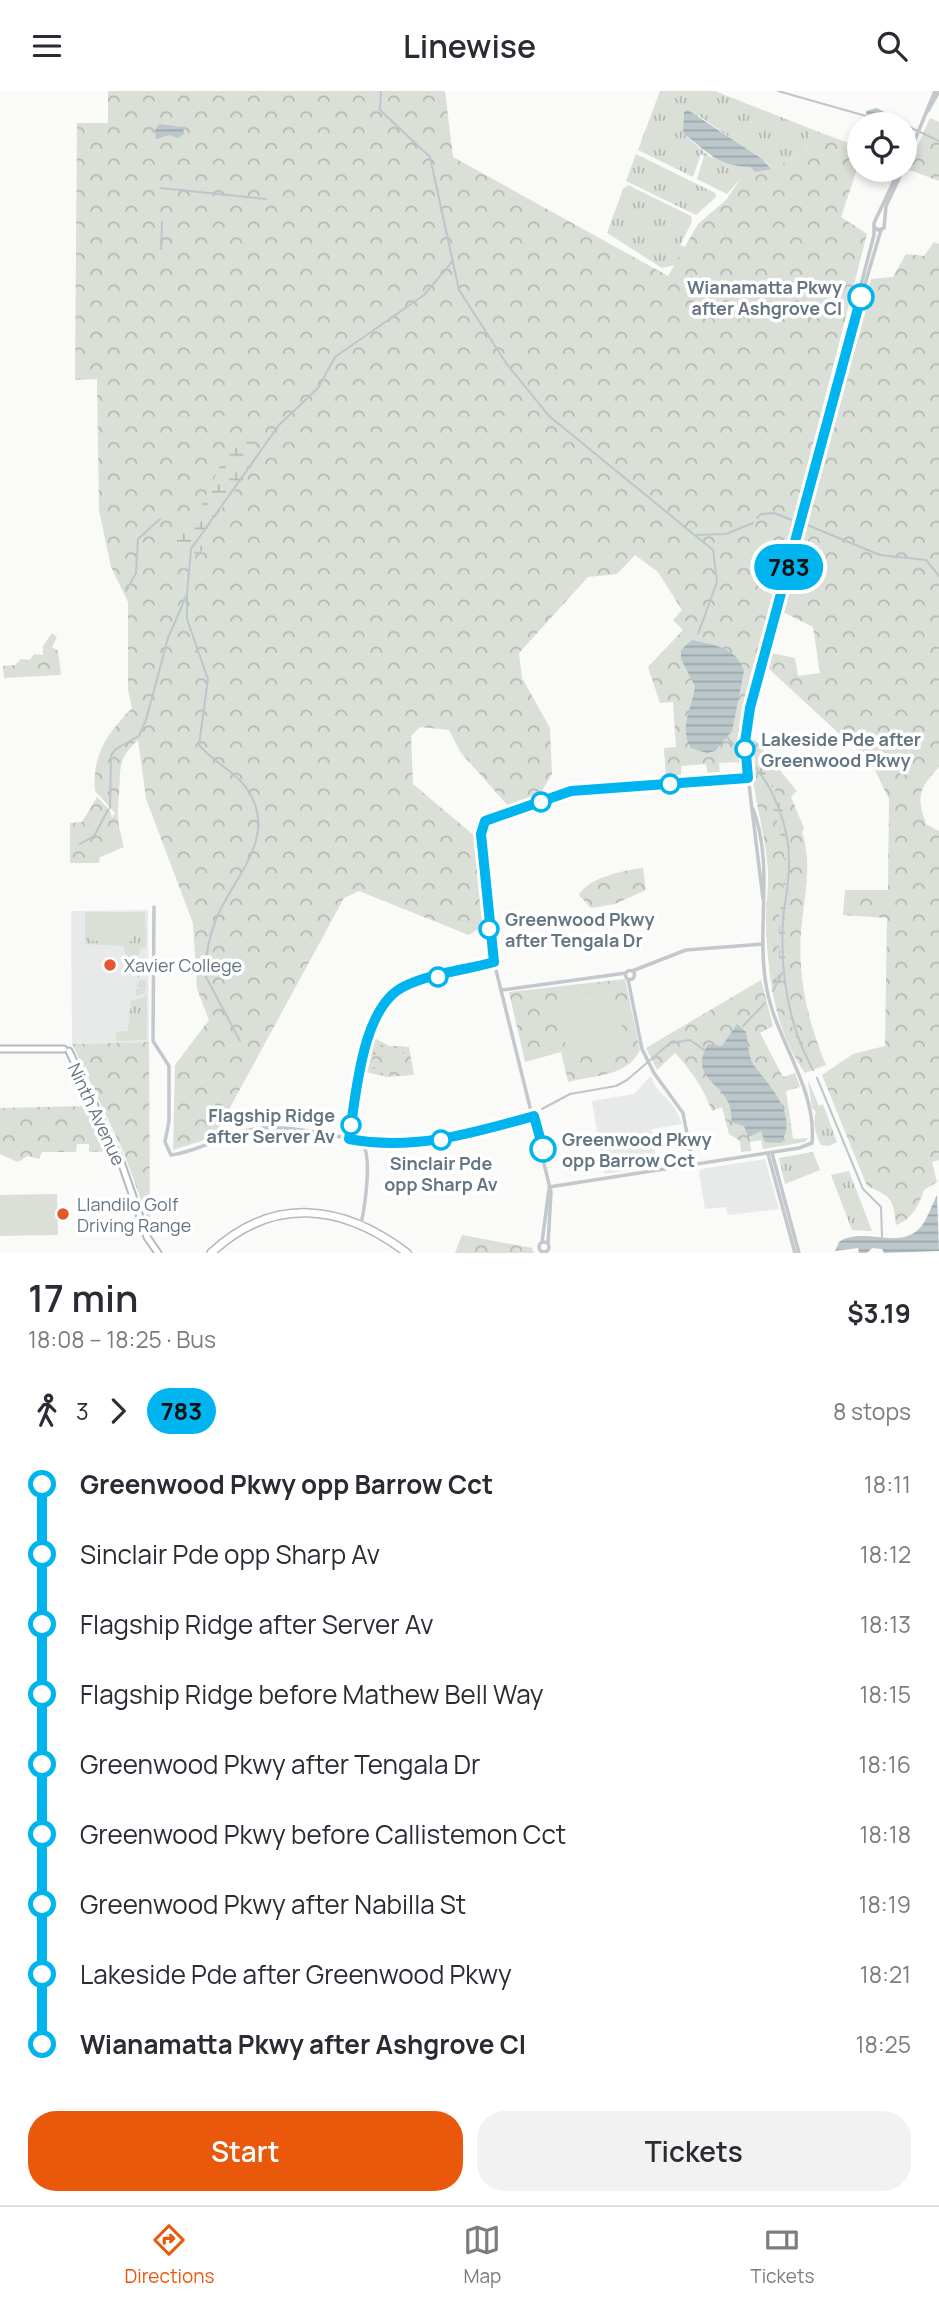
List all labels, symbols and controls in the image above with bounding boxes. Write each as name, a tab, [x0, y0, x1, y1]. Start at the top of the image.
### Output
text: Linewise	[403, 24, 536, 68]
icon: menu	[28, 27, 66, 65]
icon: search	[873, 27, 911, 65]
map controls	[847, 112, 917, 182]
button: locate	[847, 112, 917, 182]
place label: Wianamatta Pkwy after Ashgrove Cl	[687, 275, 842, 320]
marker: Wianamatta Pkwy after Ashgrove Cl	[848, 284, 874, 310]
line badge: 783	[749, 544, 829, 590]
text: 783	[768, 550, 810, 583]
place label: Lakeside Pde after Greenwood Pkwy	[761, 727, 921, 772]
marker: Lakeside Pde after Greenwood Pkwy	[735, 739, 755, 759]
unlabelled marker	[660, 774, 680, 794]
unlabelled marker	[531, 792, 551, 812]
place label: Greenwood Pkwy after Tengala Dr	[505, 907, 654, 952]
marker: Greenwood Pkwy after Tengala Dr	[479, 919, 499, 939]
place label: Xavier College	[124, 953, 242, 977]
marker: Xavier College	[102, 957, 118, 973]
unlabelled marker	[428, 967, 448, 987]
street label: Ninth Avenue	[63, 1059, 131, 1169]
place label: Flagship Ridge after Server Av	[207, 1103, 335, 1148]
marker: Flagship Ridge after Server Av	[341, 1115, 361, 1135]
place label: Greenwood Pkwy opp Barrow Cct	[562, 1127, 711, 1172]
marker: Sinclair Pde opp Sharp Av	[431, 1130, 451, 1150]
marker: Greenwood Pkwy opp Barrow Cct	[530, 1136, 556, 1162]
place label: Sinclair Pde opp Sharp Av	[384, 1151, 498, 1196]
place label: Llandilo Golf Driving Range	[77, 1192, 191, 1237]
marker: Llandilo Golf Driving Range	[55, 1206, 71, 1222]
text: 17 min	[28, 1271, 138, 1323]
text: $3.19	[847, 1295, 911, 1331]
text: 18:08 – 18:25 · Bus	[28, 1323, 216, 1355]
icon: walk	[28, 1392, 66, 1430]
icon: forward	[99, 1392, 137, 1430]
text: 783	[161, 1394, 202, 1427]
text: 3	[76, 1395, 89, 1427]
text: 8 stops	[833, 1395, 911, 1427]
text: Greenwood Pkwy opp Barrow Cct	[80, 1466, 493, 1502]
text: 18:11	[864, 1468, 911, 1500]
text: Sinclair Pde opp Sharp Av	[80, 1536, 380, 1572]
text: 18:12	[860, 1538, 911, 1570]
text: Flagship Ridge after Server Av	[80, 1606, 433, 1642]
text: 18:13	[860, 1608, 911, 1640]
text: Flagship Ridge before Mathew Bell Way	[80, 1676, 544, 1712]
text: 18:15	[860, 1678, 911, 1710]
text: Greenwood Pkwy after Tengala Dr	[80, 1746, 480, 1782]
text: 18:16	[859, 1748, 911, 1780]
text: Greenwood Pkwy before Callistemon Cct	[80, 1816, 566, 1852]
text: 18:18	[859, 1818, 911, 1850]
text: Greenwood Pkwy after Nabilla St	[80, 1886, 466, 1922]
text: 18:19	[859, 1888, 911, 1920]
text: Lakeside Pde after Greenwood Pkwy	[80, 1956, 512, 1992]
text: 18:21	[860, 1958, 911, 1990]
text: Wianamatta Pkwy after Ashgrove Cl	[80, 2026, 526, 2062]
text: 18:25	[855, 2028, 911, 2060]
button: Start	[28, 2111, 463, 2191]
button: Tickets	[477, 2111, 911, 2191]
tab: Directions	[124, 2221, 214, 2289]
tab: Map	[463, 2221, 501, 2289]
tab: Tickets	[750, 2221, 815, 2289]

